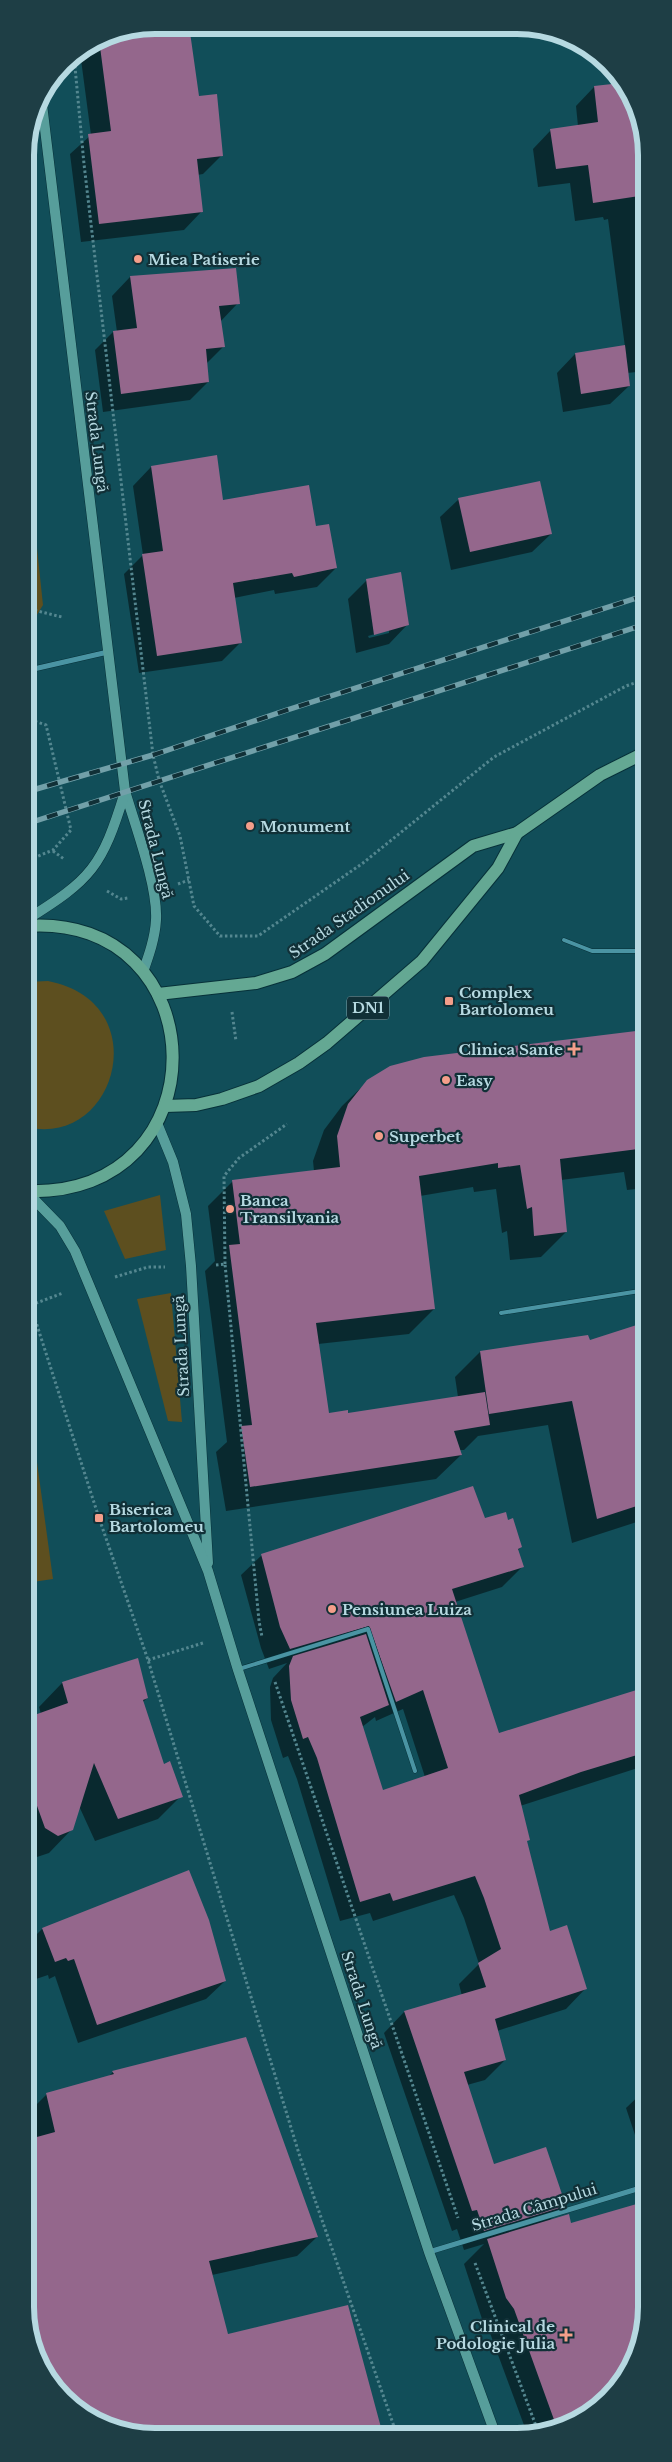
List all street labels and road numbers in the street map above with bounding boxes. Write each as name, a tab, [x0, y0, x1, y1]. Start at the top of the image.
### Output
street label: Strada Lungă	[81, 390, 113, 494]
street label: Strada Lungă	[134, 797, 178, 901]
street label: Strada Stadionului	[285, 865, 413, 963]
road number: DN1	[347, 996, 389, 1020]
street label: Strada Lungă	[169, 1294, 193, 1397]
street label: Strada Lungă	[337, 1949, 387, 2052]
street label: Strada Câmpului	[469, 2179, 599, 2235]

